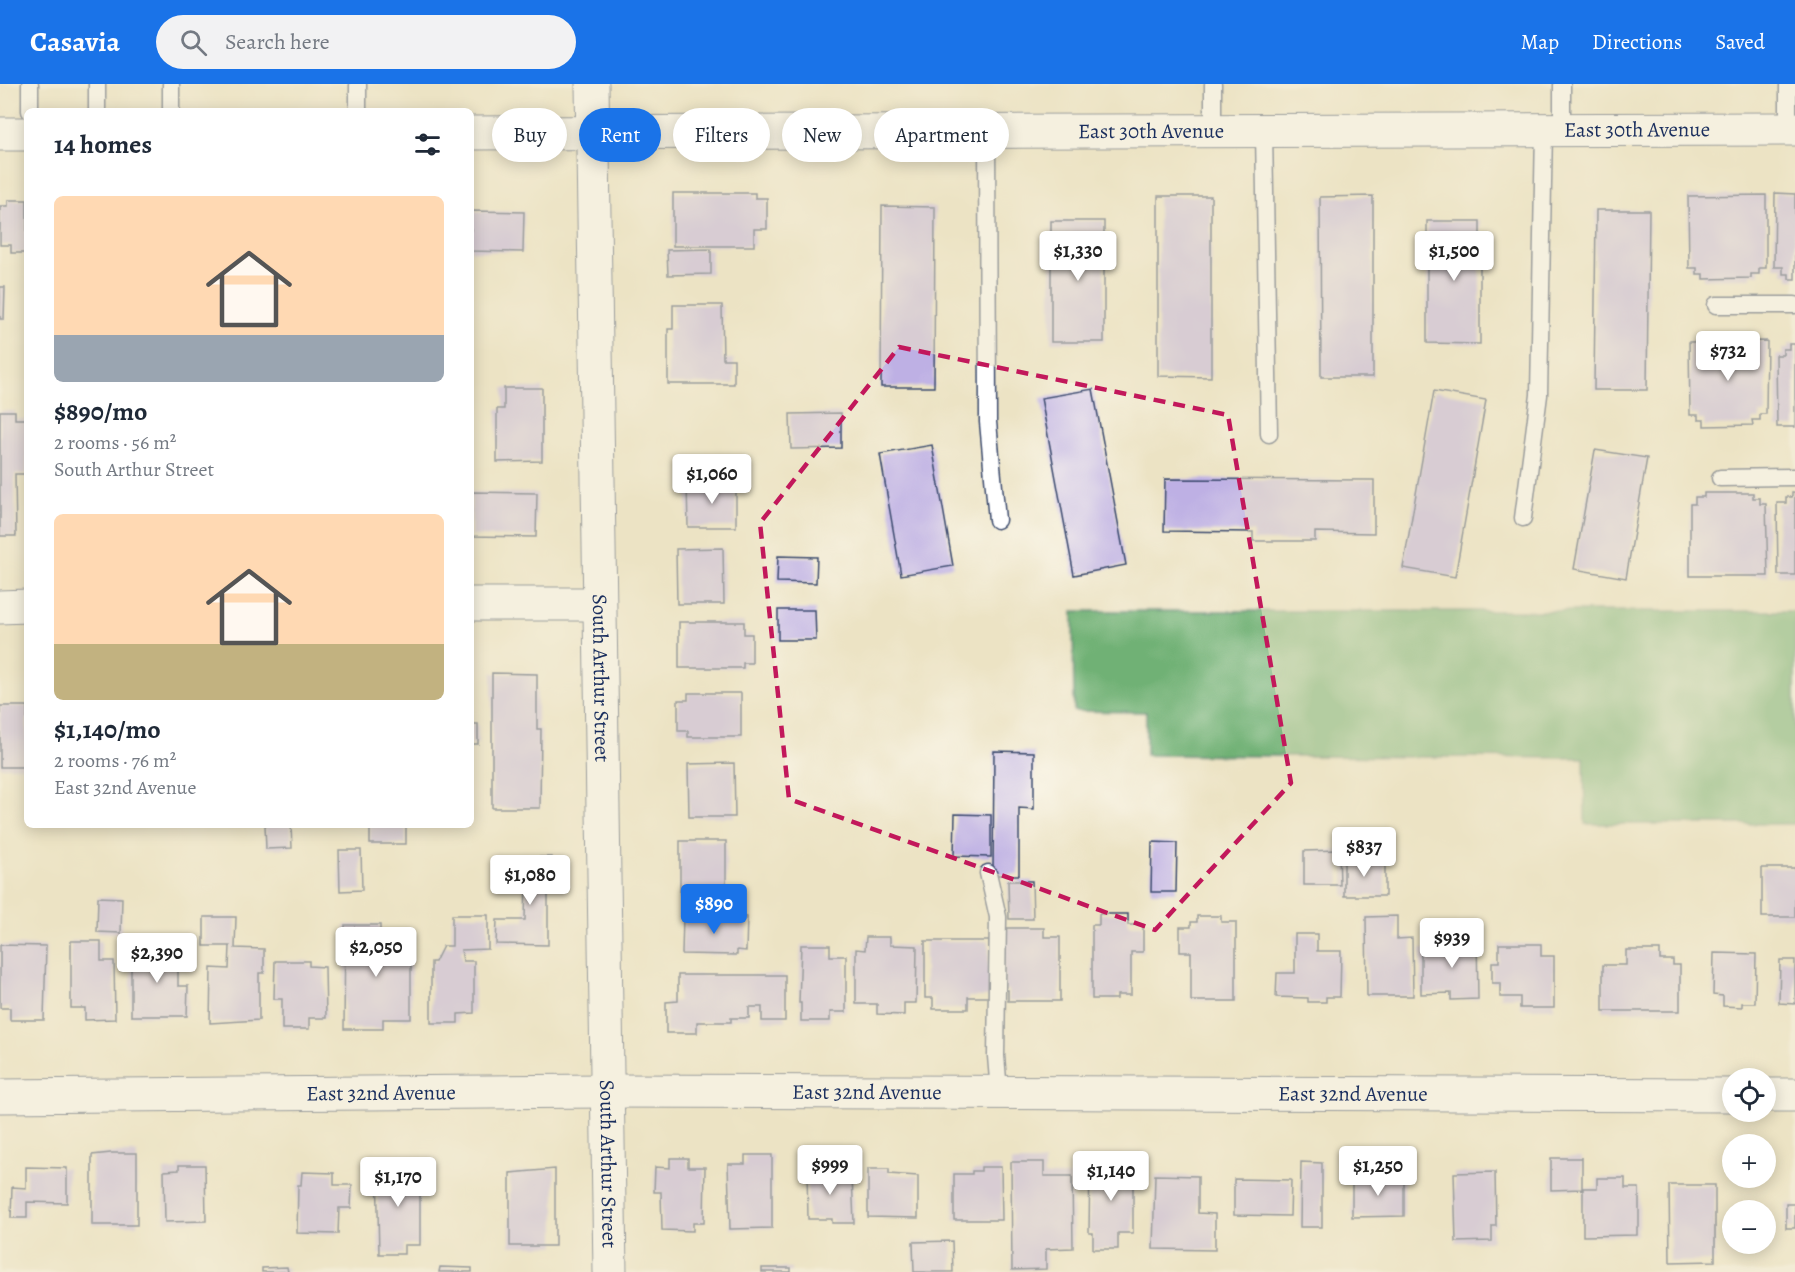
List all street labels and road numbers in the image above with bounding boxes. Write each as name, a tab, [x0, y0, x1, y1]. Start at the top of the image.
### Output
street label: East 30th Avenue	[1564, 115, 1710, 144]
street label: East 30th Avenue	[1078, 117, 1224, 145]
street label: South Arthur Street	[586, 594, 616, 762]
street label: East 32nd Avenue	[306, 1078, 456, 1107]
street label: East 32nd Avenue	[792, 1078, 942, 1106]
street label: East 32nd Avenue	[1278, 1079, 1428, 1108]
street label: South Arthur Street	[593, 1080, 624, 1248]

